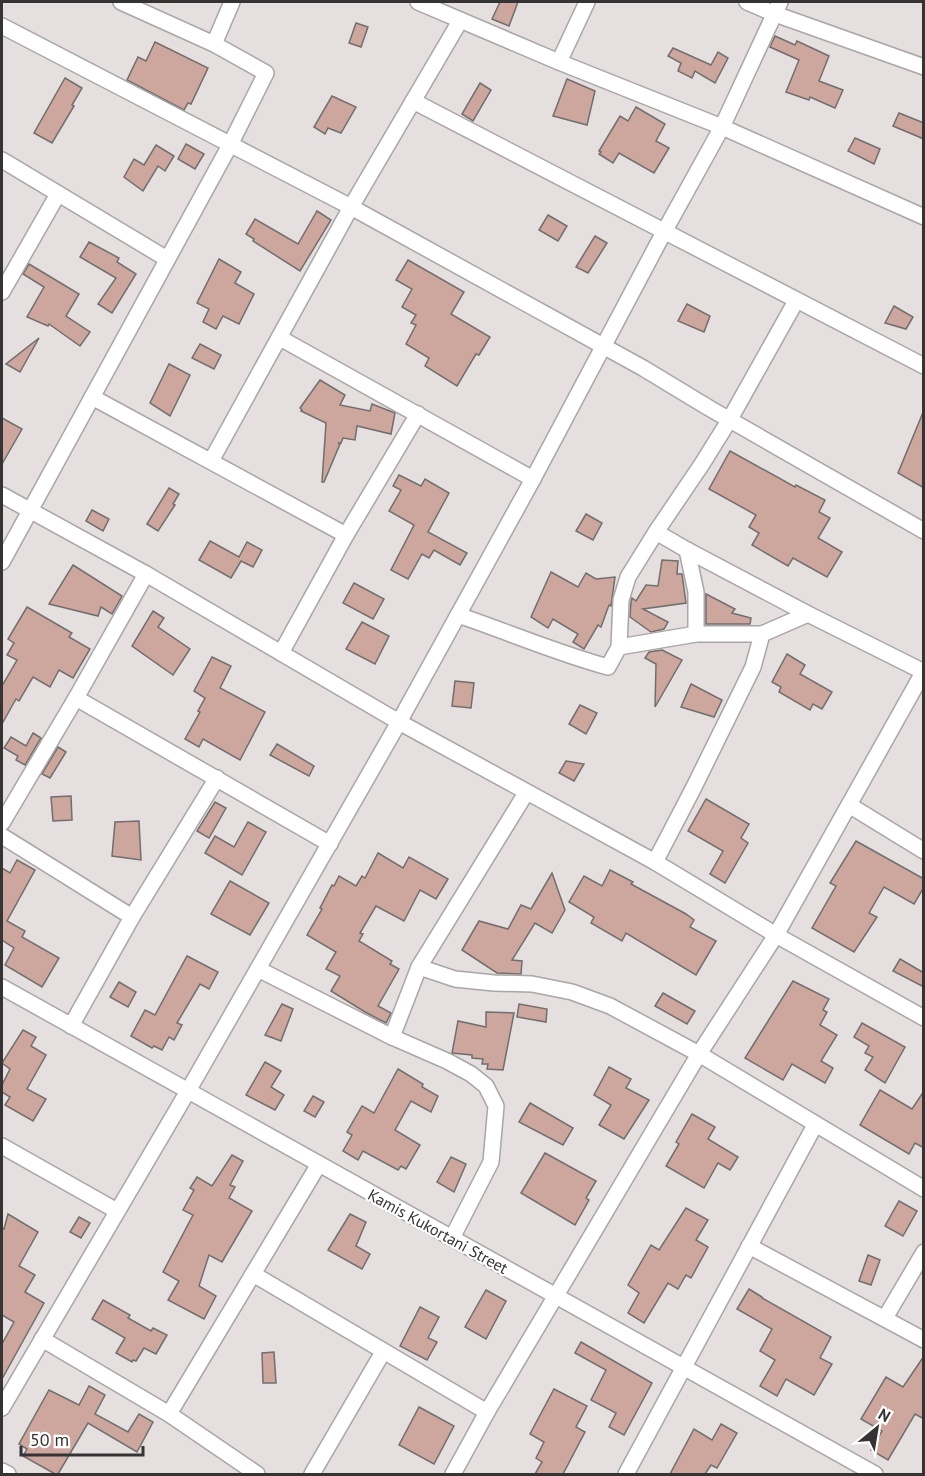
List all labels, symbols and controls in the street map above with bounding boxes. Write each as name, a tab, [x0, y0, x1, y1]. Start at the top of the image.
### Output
street label: Kamis Kukortani Street	[365, 1184, 512, 1278]
north arrow	[847, 1398, 907, 1458]
text: N	[875, 1404, 894, 1426]
scale bar	[21, 1419, 142, 1457]
text: 50 m	[30, 1428, 69, 1451]

